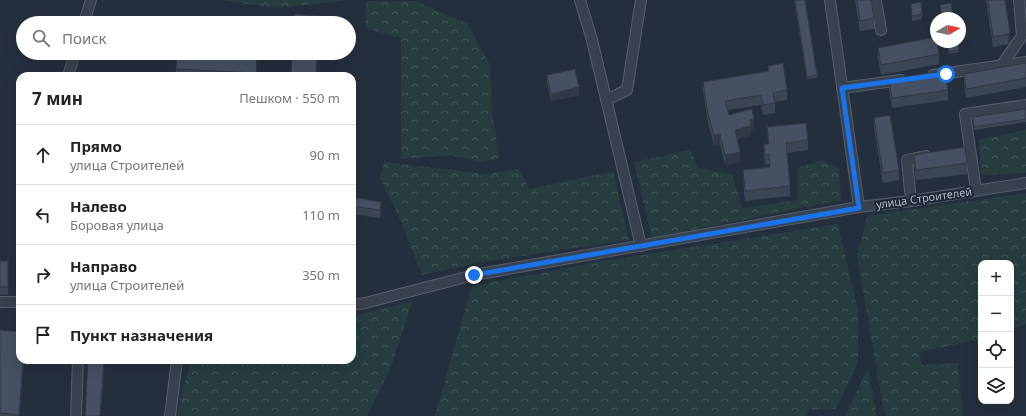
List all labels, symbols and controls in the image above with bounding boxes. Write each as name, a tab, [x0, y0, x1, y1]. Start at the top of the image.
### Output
north arrow	[930, 12, 966, 48]
search box	[16, 16, 356, 60]
icon: search	[30, 27, 52, 49]
text: Поиск	[62, 28, 107, 48]
route start	[937, 65, 955, 83]
text: 7 мин	[32, 87, 83, 110]
text: Пешком · 550 m	[239, 89, 340, 107]
text: Прямо	[70, 136, 122, 156]
icon: ahead	[32, 144, 54, 166]
text: 90 m	[310, 146, 340, 164]
text: улица Строителей	[70, 156, 184, 174]
street label: улица Строителей	[875, 183, 973, 212]
text: Налево	[70, 196, 127, 216]
icon: left	[32, 204, 54, 226]
text: 110 m	[302, 206, 340, 224]
text: Боровая улица	[70, 216, 164, 234]
text: Направо	[70, 256, 137, 276]
map controls	[978, 260, 1014, 404]
button: +	[978, 260, 1014, 296]
icon: right	[32, 264, 54, 286]
text: 350 m	[302, 266, 340, 284]
route end	[465, 266, 483, 284]
text: улица Строителей	[70, 276, 184, 294]
button: −	[978, 296, 1014, 332]
icon: arrive	[32, 324, 54, 346]
text: Пункт назначения	[70, 325, 213, 345]
button: locate	[978, 332, 1014, 368]
button: layers	[978, 368, 1014, 404]

